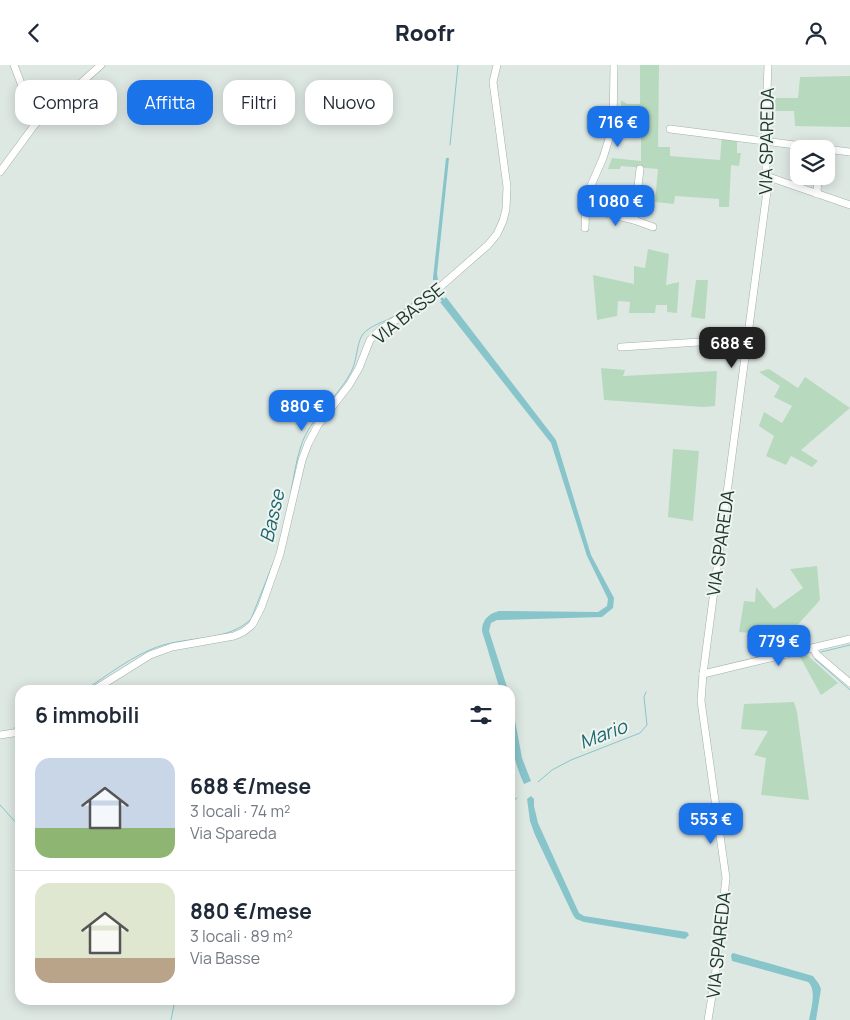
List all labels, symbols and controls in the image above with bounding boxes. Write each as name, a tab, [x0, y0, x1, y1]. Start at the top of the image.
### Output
text: Roofr	[395, 18, 455, 48]
icon: back	[20, 19, 48, 47]
icon: person	[802, 19, 830, 47]
chip: Compra	[15, 80, 117, 125]
chip: Affitta	[127, 80, 213, 125]
chip: Filtri	[223, 80, 295, 125]
chip: Nuovo	[305, 80, 393, 125]
street label: VIA SPAREDA	[753, 87, 779, 195]
pin: 716 €	[583, 106, 653, 148]
text: 716 €	[598, 111, 638, 133]
map controls	[790, 140, 835, 185]
button: layers	[790, 140, 835, 185]
pin: 1 080 €	[570, 185, 662, 227]
text: 1 080 €	[588, 190, 644, 212]
street label: VIA BASSE	[367, 277, 449, 349]
pin: 688 €	[697, 327, 767, 369]
text: 688 €	[710, 332, 754, 354]
pin: 880 €	[267, 389, 337, 432]
text: 880 €	[280, 395, 324, 417]
water label: Basse	[253, 485, 291, 545]
street label: VIA SPAREDA	[701, 488, 739, 598]
pin: 779 €	[744, 625, 814, 667]
text: 779 €	[758, 630, 800, 652]
text: 6 immobili	[35, 701, 139, 729]
icon: filters	[467, 701, 495, 729]
water label: Mario	[575, 712, 632, 755]
text: 688 €/mese	[190, 772, 311, 800]
icon: home	[75, 778, 135, 838]
text: 3 locali · 74 m²	[190, 800, 290, 822]
pin: 553 €	[676, 803, 746, 845]
text: 553 €	[690, 808, 732, 830]
text: Via Spareda	[190, 822, 277, 844]
street label: VIA SPAREDA	[700, 890, 736, 1000]
text: 880 €/mese	[190, 897, 312, 925]
icon: home	[75, 903, 135, 963]
text: 3 locali · 89 m²	[190, 925, 293, 947]
text: Via Basse	[190, 947, 260, 969]

